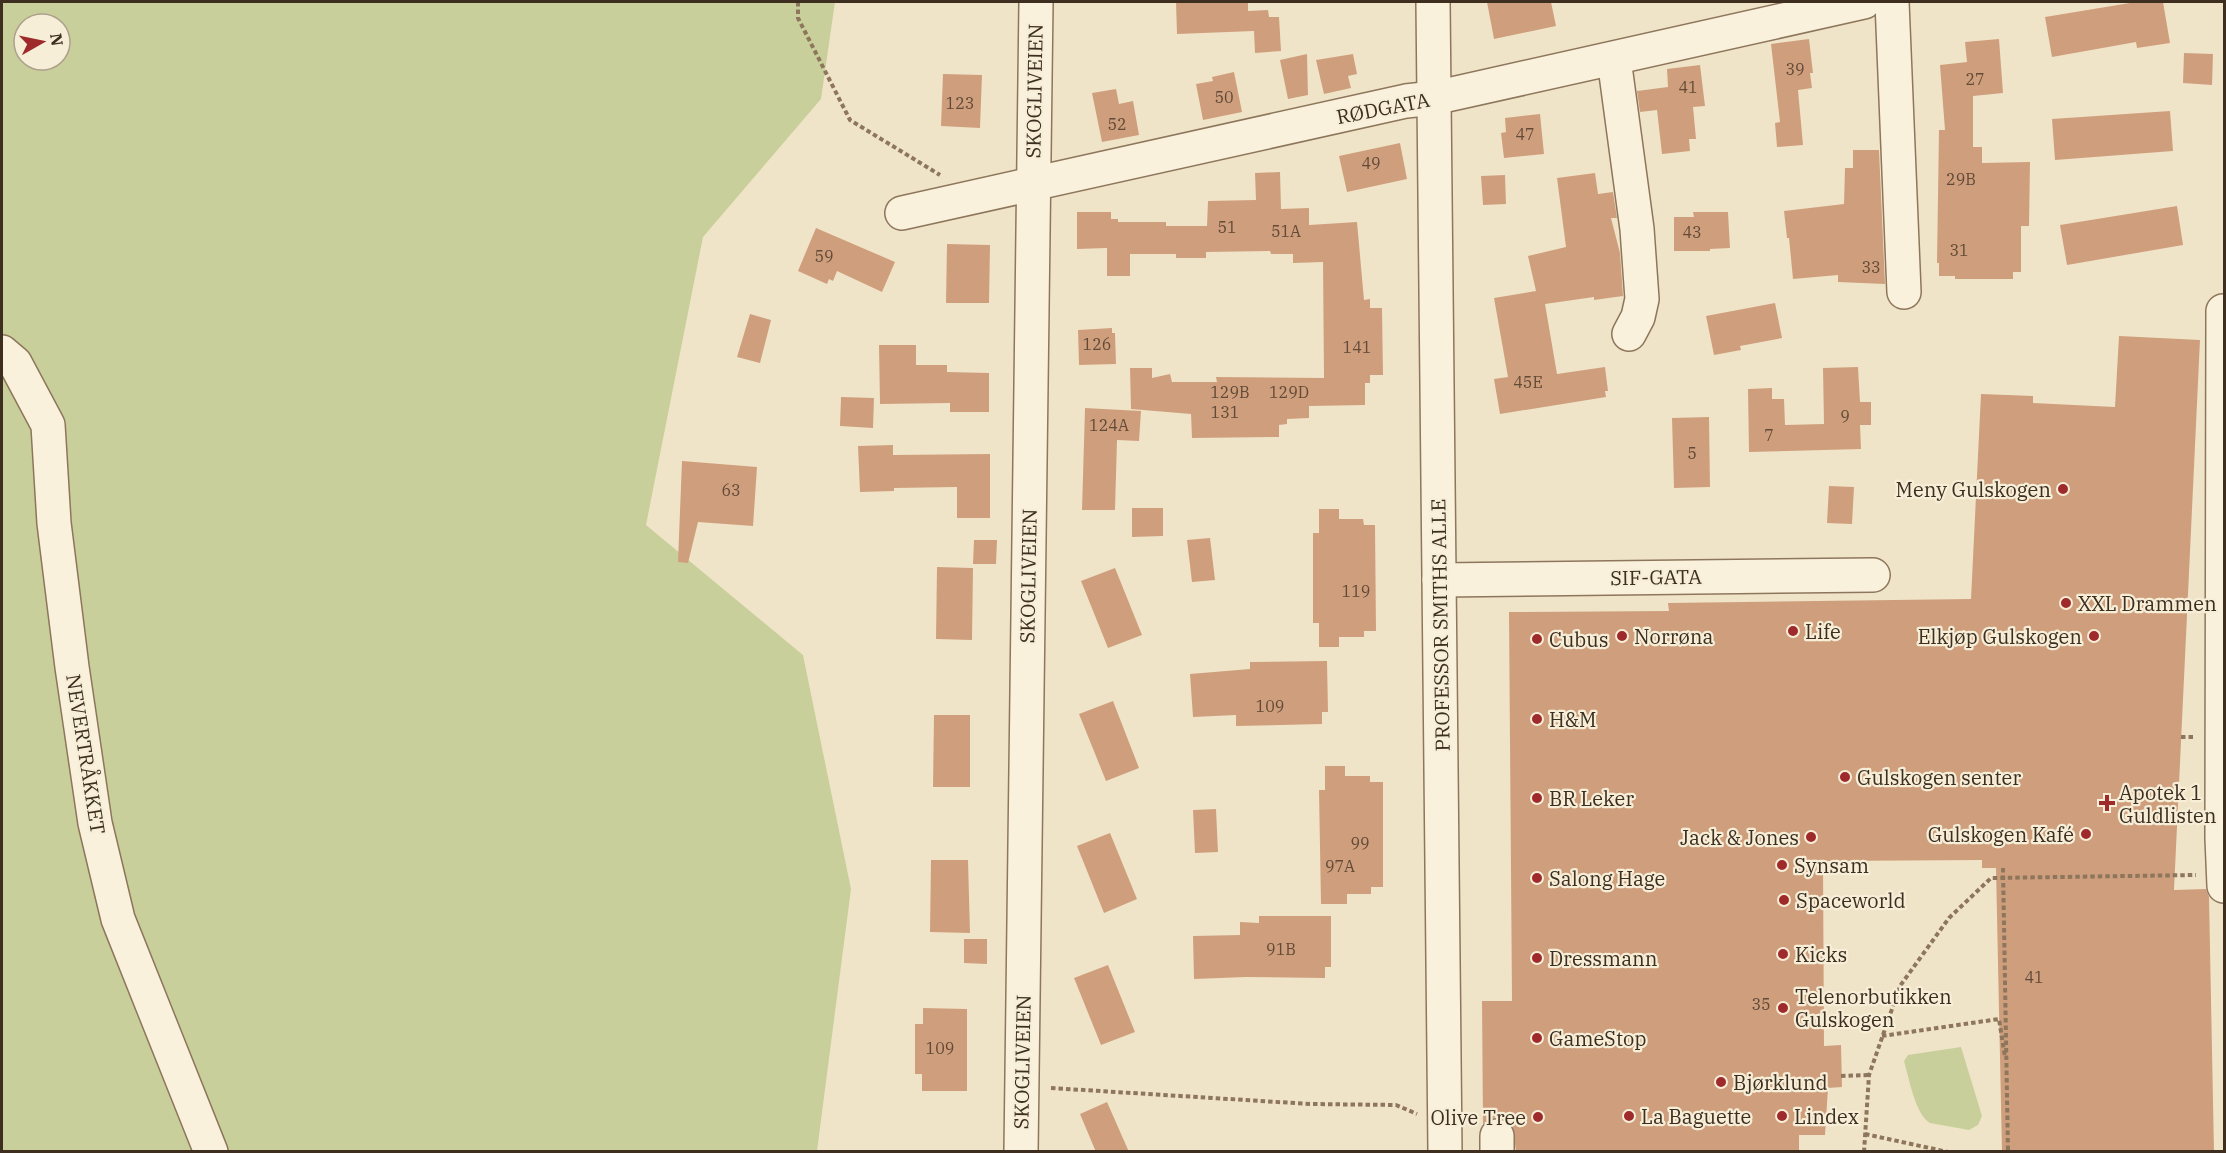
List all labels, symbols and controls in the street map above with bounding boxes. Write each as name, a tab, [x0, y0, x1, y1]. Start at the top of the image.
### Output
north arrow	[12, 12, 72, 72]
street label: SKOGLIVEIEN	[1019, 24, 1049, 158]
text: N	[46, 32, 68, 47]
house number: 39	[1785, 59, 1805, 79]
house number: 27	[1965, 69, 1985, 89]
house number: 41	[1678, 77, 1698, 97]
street label: RØDGATA	[1334, 86, 1432, 130]
house number: 50	[1214, 87, 1234, 107]
house number: 123	[946, 93, 974, 113]
house number: 52	[1107, 114, 1127, 134]
house number: 47	[1515, 124, 1535, 144]
house number: 49	[1361, 153, 1381, 173]
house number: 29B	[1946, 169, 1976, 189]
house number: 51	[1217, 217, 1237, 237]
house number: 51A	[1271, 221, 1301, 241]
house number: 43	[1682, 222, 1702, 242]
house number: 31	[1949, 240, 1969, 260]
house number: 59	[814, 246, 834, 266]
house number: 33	[1861, 257, 1881, 277]
house number: 126	[1083, 334, 1111, 354]
house number: 141	[1343, 337, 1371, 357]
house number: 45E	[1513, 372, 1543, 392]
house number: 129B	[1210, 382, 1250, 402]
house number: 129D	[1269, 382, 1309, 402]
house number: 131	[1211, 402, 1239, 422]
house number: 9	[1840, 406, 1850, 426]
house number: 124A	[1089, 415, 1129, 435]
house number: 7	[1764, 425, 1774, 445]
house number: 5	[1687, 443, 1697, 463]
place label: Meny Gulskogen	[1896, 476, 2051, 503]
house number: 63	[721, 480, 741, 500]
marker: Meny Gulskogen	[2056, 482, 2070, 496]
street label: PROFESSOR SMITHS ALLE	[1424, 498, 1456, 752]
street label: SKOGLIVEIEN	[1013, 509, 1043, 643]
street label: SIF-GATA	[1610, 563, 1702, 591]
house number: 119	[1342, 581, 1370, 601]
place label: XXL Drammen	[2078, 590, 2217, 617]
marker: XXL Drammen	[2059, 596, 2073, 610]
place label: Life	[1805, 618, 1841, 645]
place label: Norrøna	[1634, 623, 1714, 650]
place label: Elkjøp Gulskogen	[1918, 623, 2082, 650]
marker: Life	[1786, 624, 1800, 638]
place label: Cubus	[1549, 626, 1608, 653]
marker: Norrøna	[1615, 629, 1629, 643]
marker: Elkjøp Gulskogen	[2087, 629, 2101, 643]
marker: Cubus	[1530, 632, 1544, 646]
street label: NEVERTRÅKKET	[60, 672, 112, 836]
house number: 109	[1256, 696, 1284, 716]
place label: H&M	[1549, 706, 1596, 733]
marker: H&M	[1530, 712, 1544, 726]
place label: Gulskogen senter	[1857, 764, 2021, 791]
marker: Gulskogen senter	[1838, 770, 1852, 784]
place label: Apotek 1 Guldlisten	[2119, 779, 2217, 829]
place label: BR Leker	[1549, 785, 1634, 812]
marker: BR Leker	[1530, 791, 1544, 805]
marker: Apotek 1 Guldlisten	[2100, 796, 2114, 810]
place label: Gulskogen Kafé	[1928, 821, 2074, 848]
place label: Jack & Jones	[1680, 824, 1799, 851]
marker: Gulskogen Kafé	[2079, 827, 2093, 841]
marker: Jack & Jones	[1804, 830, 1818, 844]
house number: 99	[1350, 833, 1370, 853]
place label: Synsam	[1794, 852, 1869, 879]
house number: 97A	[1325, 856, 1355, 876]
marker: Synsam	[1775, 858, 1789, 872]
place label: Salong Hage	[1549, 865, 1665, 892]
marker: Salong Hage	[1530, 871, 1544, 885]
place label: Spaceworld	[1796, 887, 1906, 914]
marker: Spaceworld	[1777, 893, 1791, 907]
house number: 91B	[1266, 939, 1296, 959]
place label: Kicks	[1795, 941, 1847, 968]
place label: Dressmann	[1549, 945, 1658, 972]
marker: Kicks	[1776, 947, 1790, 961]
marker: Dressmann	[1530, 951, 1544, 965]
house number: 41	[2024, 967, 2044, 987]
place label: Telenorbutikken Gulskogen	[1795, 983, 1952, 1033]
house number: 35	[1751, 994, 1771, 1014]
street label: SKOGLIVEIEN	[1007, 995, 1037, 1129]
marker: Telenorbutikken Gulskogen	[1776, 1001, 1790, 1015]
place label: GameStop	[1549, 1025, 1646, 1052]
marker: GameStop	[1530, 1031, 1544, 1045]
house number: 109	[926, 1038, 954, 1058]
place label: Bjørklund	[1733, 1069, 1828, 1096]
marker: Bjørklund	[1714, 1075, 1728, 1089]
place label: La Baguette	[1641, 1103, 1751, 1130]
place label: Lindex	[1794, 1103, 1859, 1130]
place label: Olive Tree	[1431, 1104, 1526, 1131]
marker: La Baguette	[1622, 1109, 1636, 1123]
marker: Lindex	[1775, 1109, 1789, 1123]
marker: Olive Tree	[1531, 1110, 1545, 1124]

